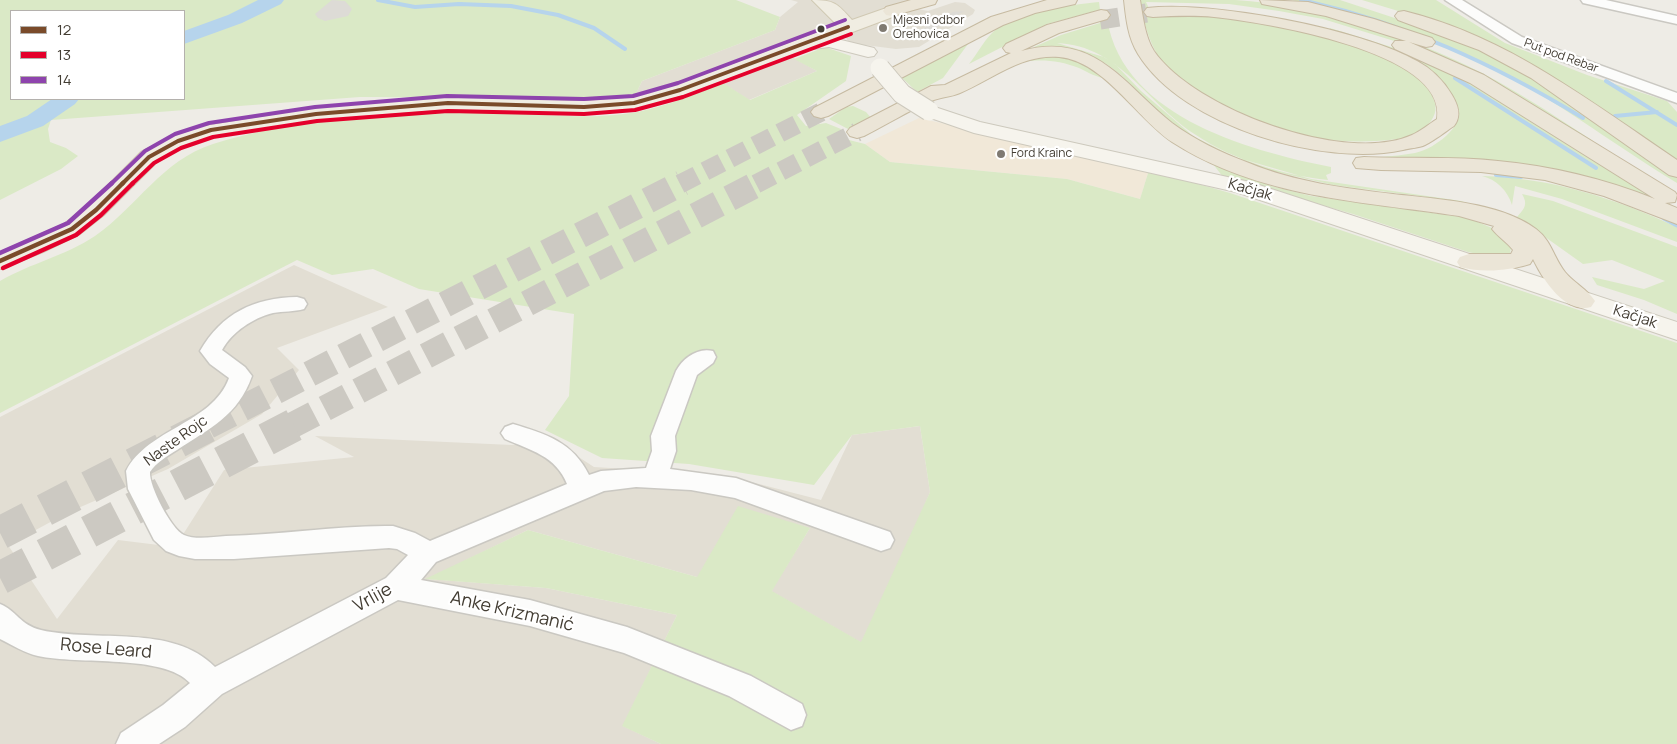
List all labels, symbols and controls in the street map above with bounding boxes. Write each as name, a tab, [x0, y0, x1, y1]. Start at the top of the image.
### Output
legend	[10, 10, 185, 100]
place label: Mjesni odbor Orehovica	[893, 14, 964, 42]
text: 12	[57, 19, 71, 40]
marker: Mjesni odbor Orehovica	[877, 22, 889, 34]
unlabelled marker	[816, 24, 826, 34]
street label: Put pod Rebar	[1522, 36, 1600, 76]
text: 13	[57, 44, 71, 65]
text: 14	[57, 69, 72, 90]
place label: Ford Krainc	[1011, 147, 1072, 161]
marker: Ford Krainc	[995, 148, 1007, 160]
street label: Kačjak	[1226, 175, 1274, 205]
street label: Kačjak	[1611, 301, 1659, 333]
street label: Naste Rojc	[141, 412, 211, 470]
street label: Vrlije	[350, 579, 396, 617]
street label: Anke Krizmanić	[448, 587, 576, 637]
street label: Rose Leard	[59, 634, 153, 664]

